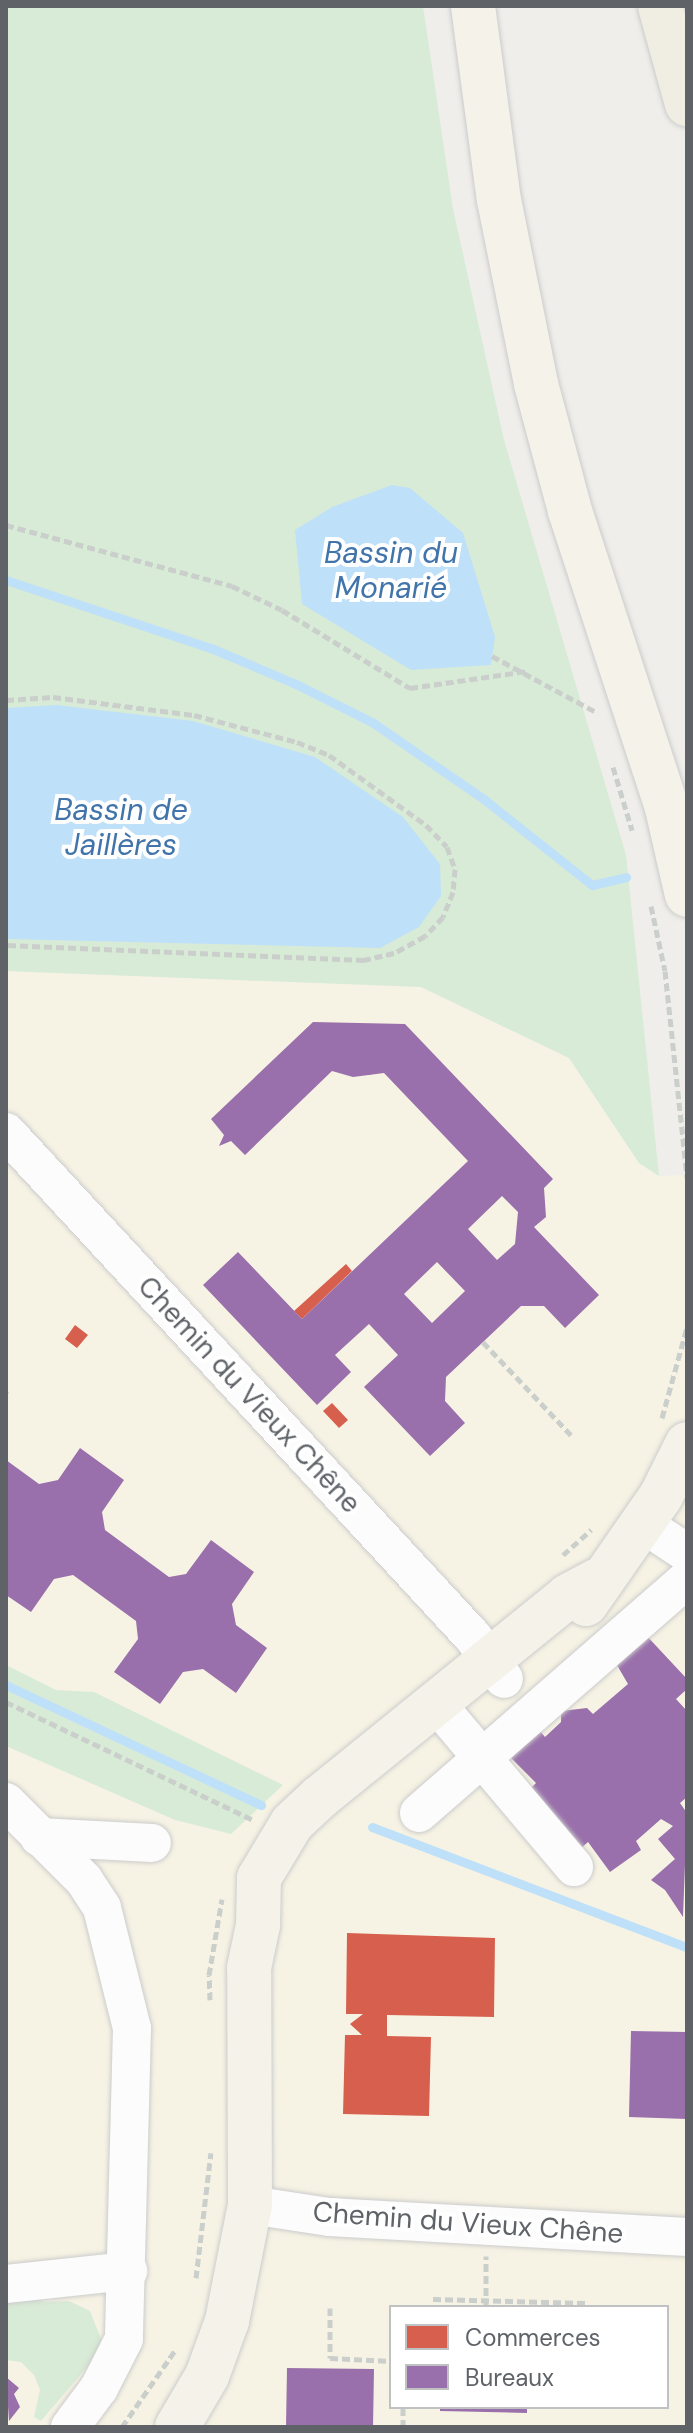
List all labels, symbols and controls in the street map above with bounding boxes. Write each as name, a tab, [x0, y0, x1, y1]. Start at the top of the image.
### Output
water label: Bassin du Monarié	[324, 535, 458, 606]
water label: Bassin de Jaillères	[54, 792, 188, 862]
street label: Chemin du Vieux Chêne	[131, 1270, 367, 1520]
street label: Chemin du Vieux Chêne	[312, 2195, 624, 2251]
legend	[389, 2305, 669, 2409]
text: Commerces	[465, 2322, 601, 2353]
text: Bureaux	[465, 2362, 554, 2393]

